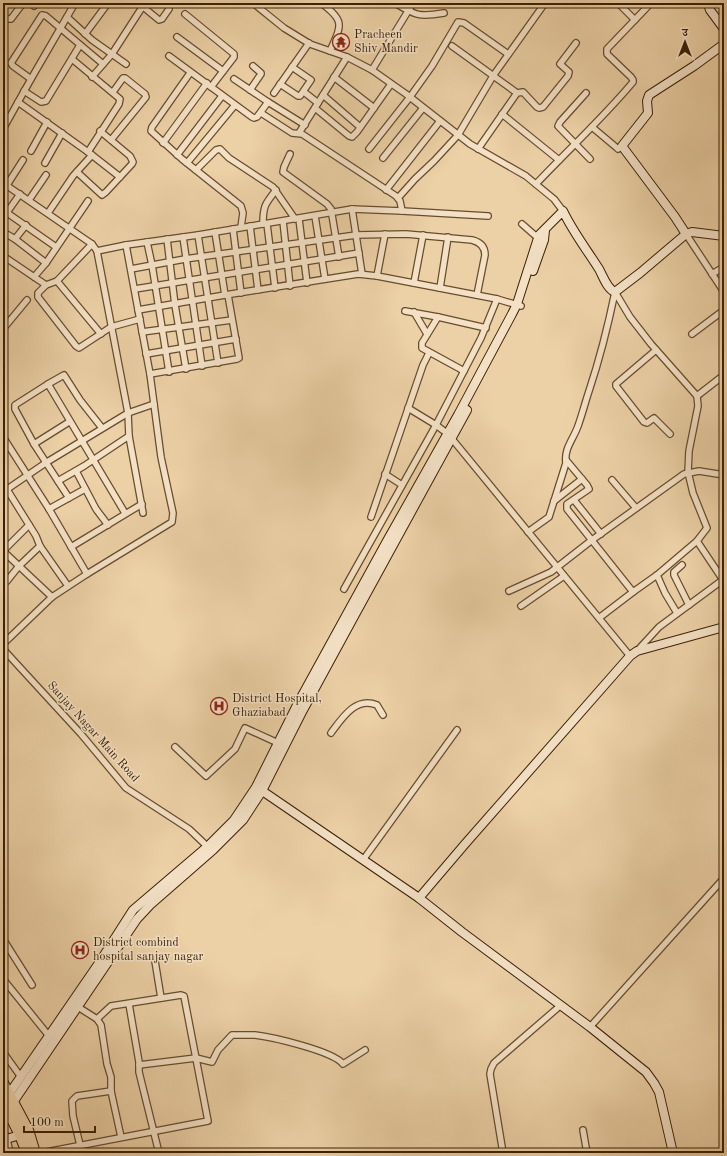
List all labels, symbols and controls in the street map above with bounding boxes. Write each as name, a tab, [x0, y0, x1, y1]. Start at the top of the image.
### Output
north arrow	[665, 22, 705, 62]
text: उ	[681, 28, 689, 39]
place label: Pracheen Shiv Mandir	[354, 29, 418, 55]
temple icon: Pracheen Shiv Mandir	[331, 32, 351, 52]
street label: Sanjay Nagar Main Road	[45, 679, 141, 785]
place label: District Hospital, Ghaziabad	[232, 693, 322, 719]
hospital icon: District Hospital, Ghaziabad	[209, 696, 229, 716]
place label: District combind hospital sanjay nagar	[93, 937, 204, 963]
hospital icon: District combind hospital sanjay nagar	[70, 940, 90, 960]
scale bar	[24, 1108, 95, 1134]
text: 100 m	[30, 1117, 64, 1129]

